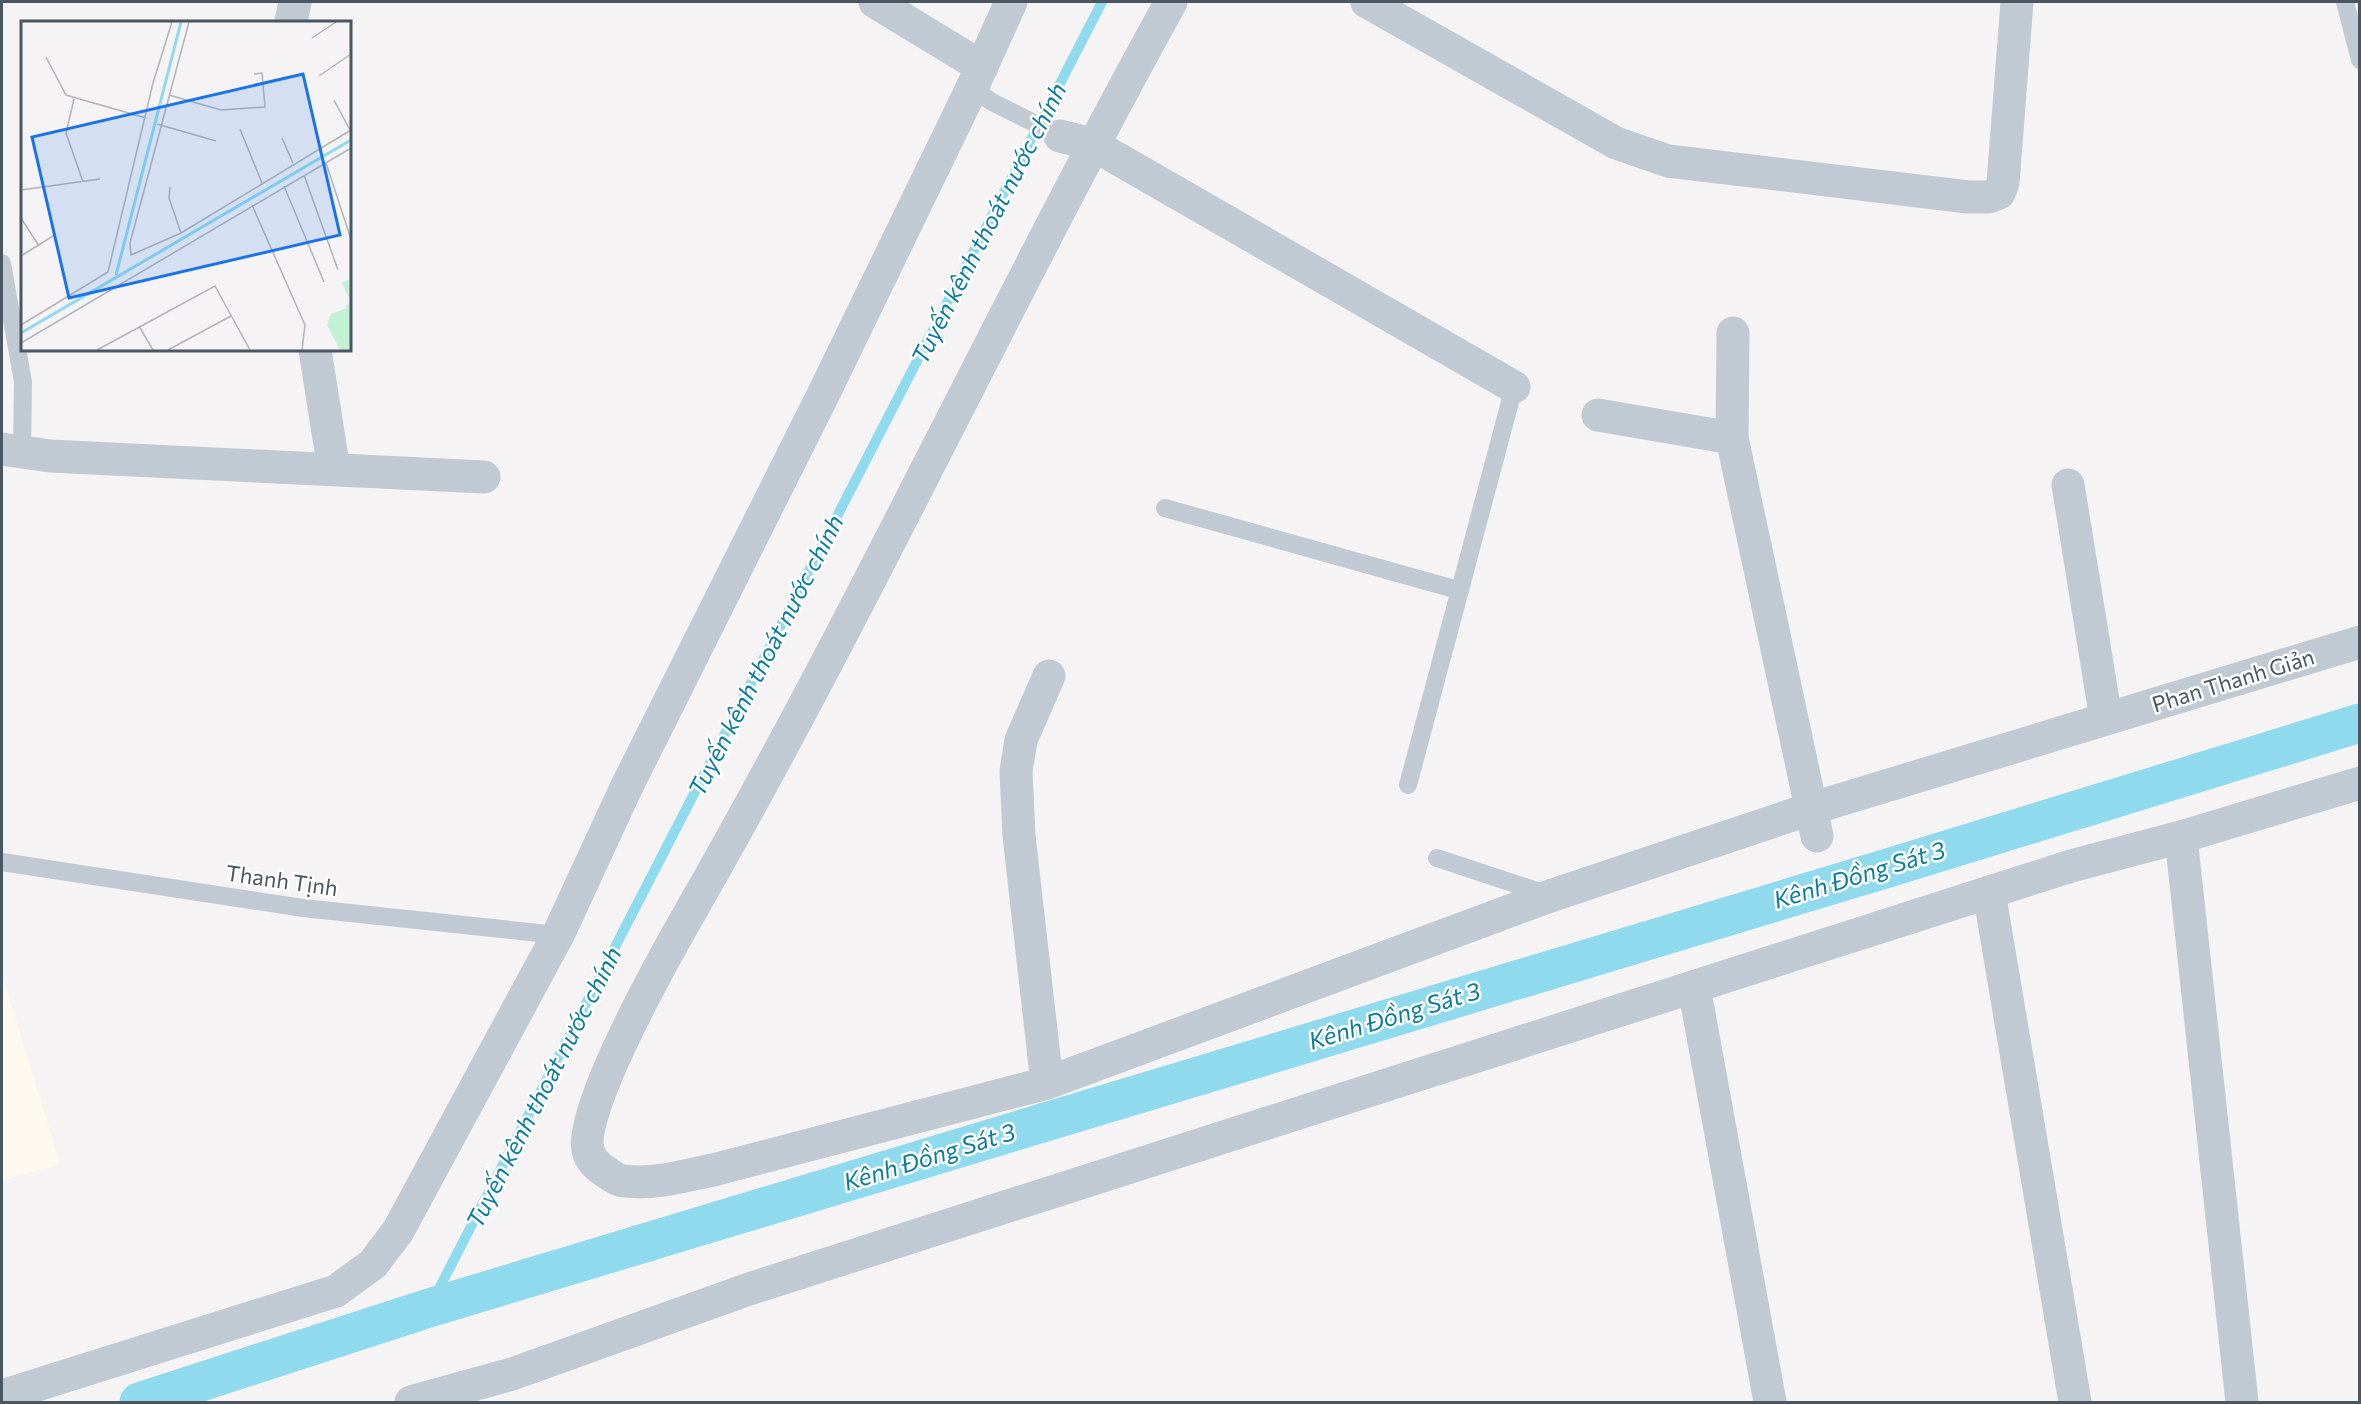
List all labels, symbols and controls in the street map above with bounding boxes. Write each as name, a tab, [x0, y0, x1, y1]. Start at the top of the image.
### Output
inset map	[21, 21, 351, 351]
water label: Tuyến kênh thoát nước chính	[904, 78, 1072, 368]
water label: Tuyến kênh thoát nước chính	[681, 510, 849, 800]
street label: Phan Thanh Giản	[2149, 643, 2317, 717]
water label: Kênh Đồng Sát 3	[1770, 834, 1949, 914]
street label: Thanh Tịnh	[224, 859, 340, 901]
water label: Tuyến kênh thoát nước chính	[459, 942, 627, 1232]
water label: Kênh Đồng Sát 3	[1305, 975, 1484, 1055]
water label: Kênh Đồng Sát 3	[840, 1116, 1019, 1196]

